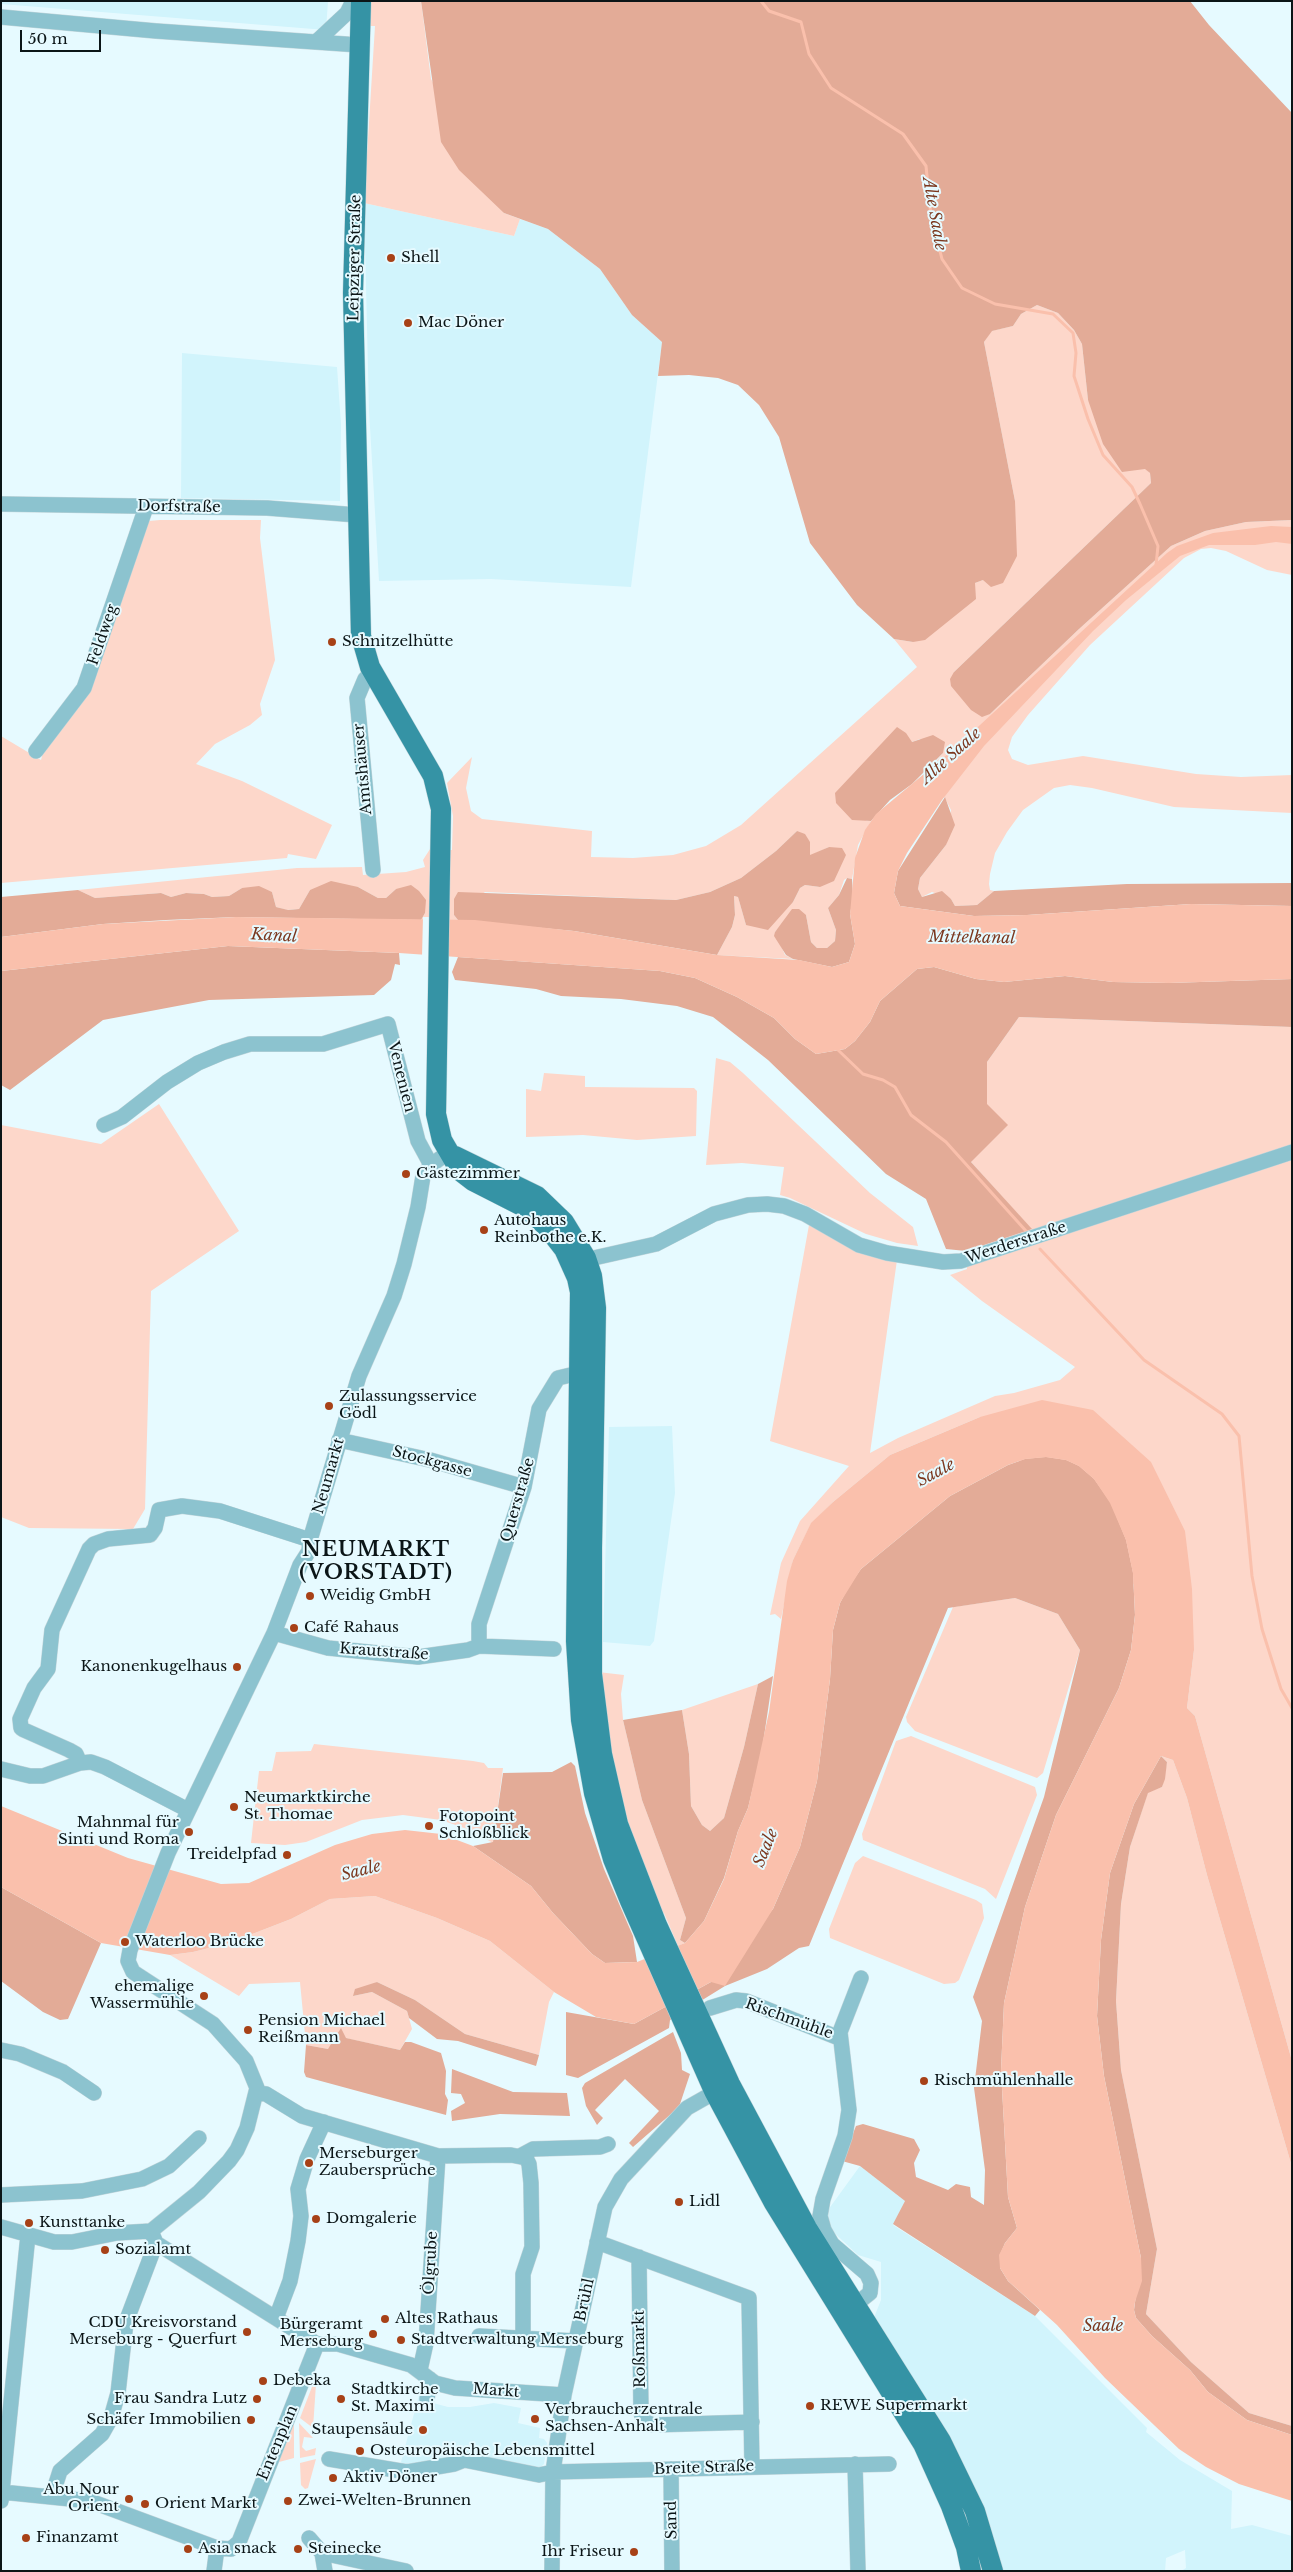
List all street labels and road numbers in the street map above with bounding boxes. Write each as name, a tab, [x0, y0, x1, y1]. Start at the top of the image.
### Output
street label: Leipziger Straße	[345, 194, 365, 322]
street label: Dorfstraße	[137, 497, 221, 517]
street label: Feldweg	[84, 602, 122, 668]
street label: Amtshäuser	[350, 723, 376, 815]
street label: Venenien	[384, 1040, 418, 1114]
street label: Werderstraße	[963, 1218, 1069, 1268]
street label: Neumarkt	[310, 1436, 348, 1516]
street label: Stockgasse	[390, 1443, 474, 1481]
street label: Querstraße	[497, 1456, 539, 1544]
street label: Krautstraße	[339, 1640, 429, 1664]
street label: Rischmühle	[743, 1995, 835, 2043]
street label: Ölgrube	[420, 2231, 442, 2295]
street label: Brühl	[572, 2277, 598, 2323]
street label: Roßmarkt	[630, 2310, 650, 2388]
street label: Markt	[472, 2380, 520, 2402]
street label: Entenplan	[254, 2403, 302, 2483]
street label: Breite Straße	[654, 2457, 754, 2479]
street label: Sand	[663, 2501, 681, 2539]

